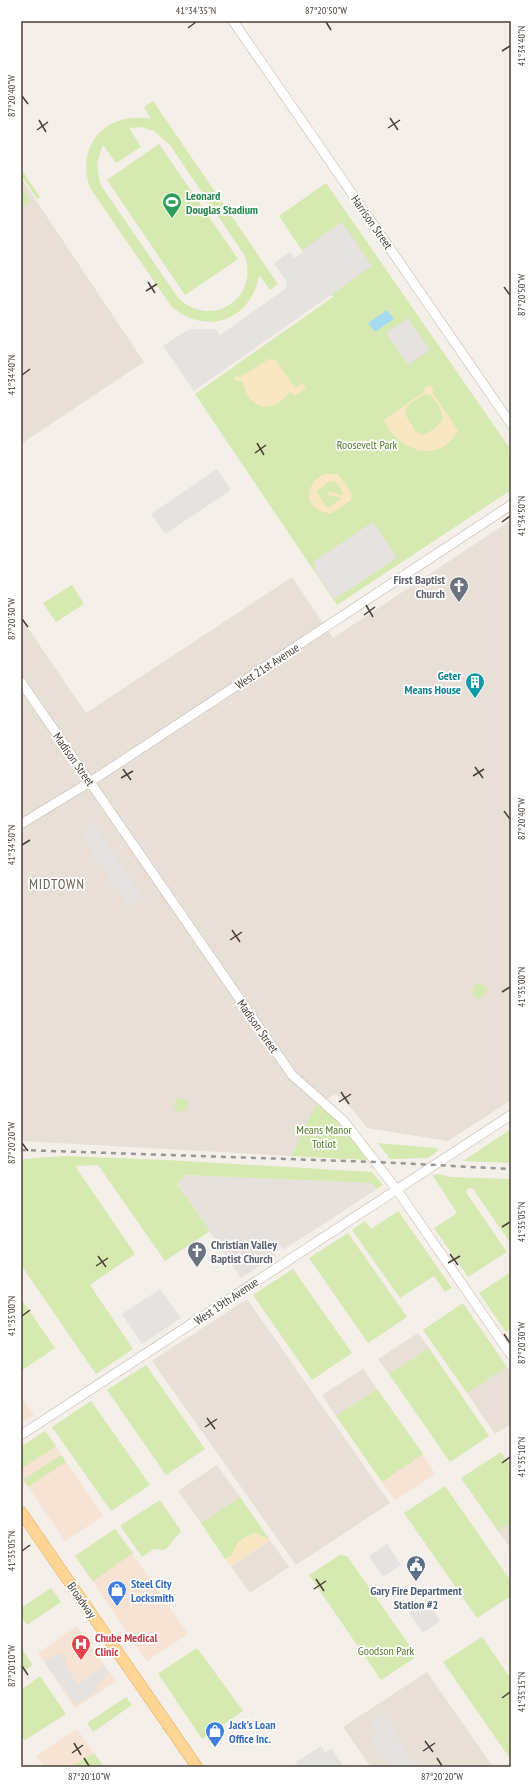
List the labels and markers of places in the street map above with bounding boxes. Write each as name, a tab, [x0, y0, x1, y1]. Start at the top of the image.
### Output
place label: Leonard Douglas Stadium	[186, 188, 258, 217]
sports icon: Leonard Douglas Stadium	[161, 191, 183, 219]
place label: First Baptist Church	[394, 572, 446, 601]
church icon: First Baptist Church	[448, 575, 470, 603]
place label: Geter Means House	[404, 668, 461, 697]
building icon: Geter Means House	[464, 671, 486, 699]
place label: Christian Valley Baptist Church	[211, 1237, 277, 1266]
church icon: Christian Valley Baptist Church	[186, 1240, 208, 1268]
public building icon: Gary Fire Department Station #2	[405, 1554, 427, 1582]
place label: Steel City Locksmith	[131, 1576, 174, 1605]
shop icon: Steel City Locksmith	[106, 1579, 128, 1607]
place label: Gary Fire Department Station #2	[370, 1583, 462, 1612]
place label: Chube Medical Clinic	[95, 1630, 157, 1659]
hospital icon: Chube Medical Clinic	[70, 1633, 92, 1661]
place label: Jack's Loan Office Inc.	[228, 1717, 276, 1746]
shop icon: Jack's Loan Office Inc.	[204, 1720, 226, 1748]

